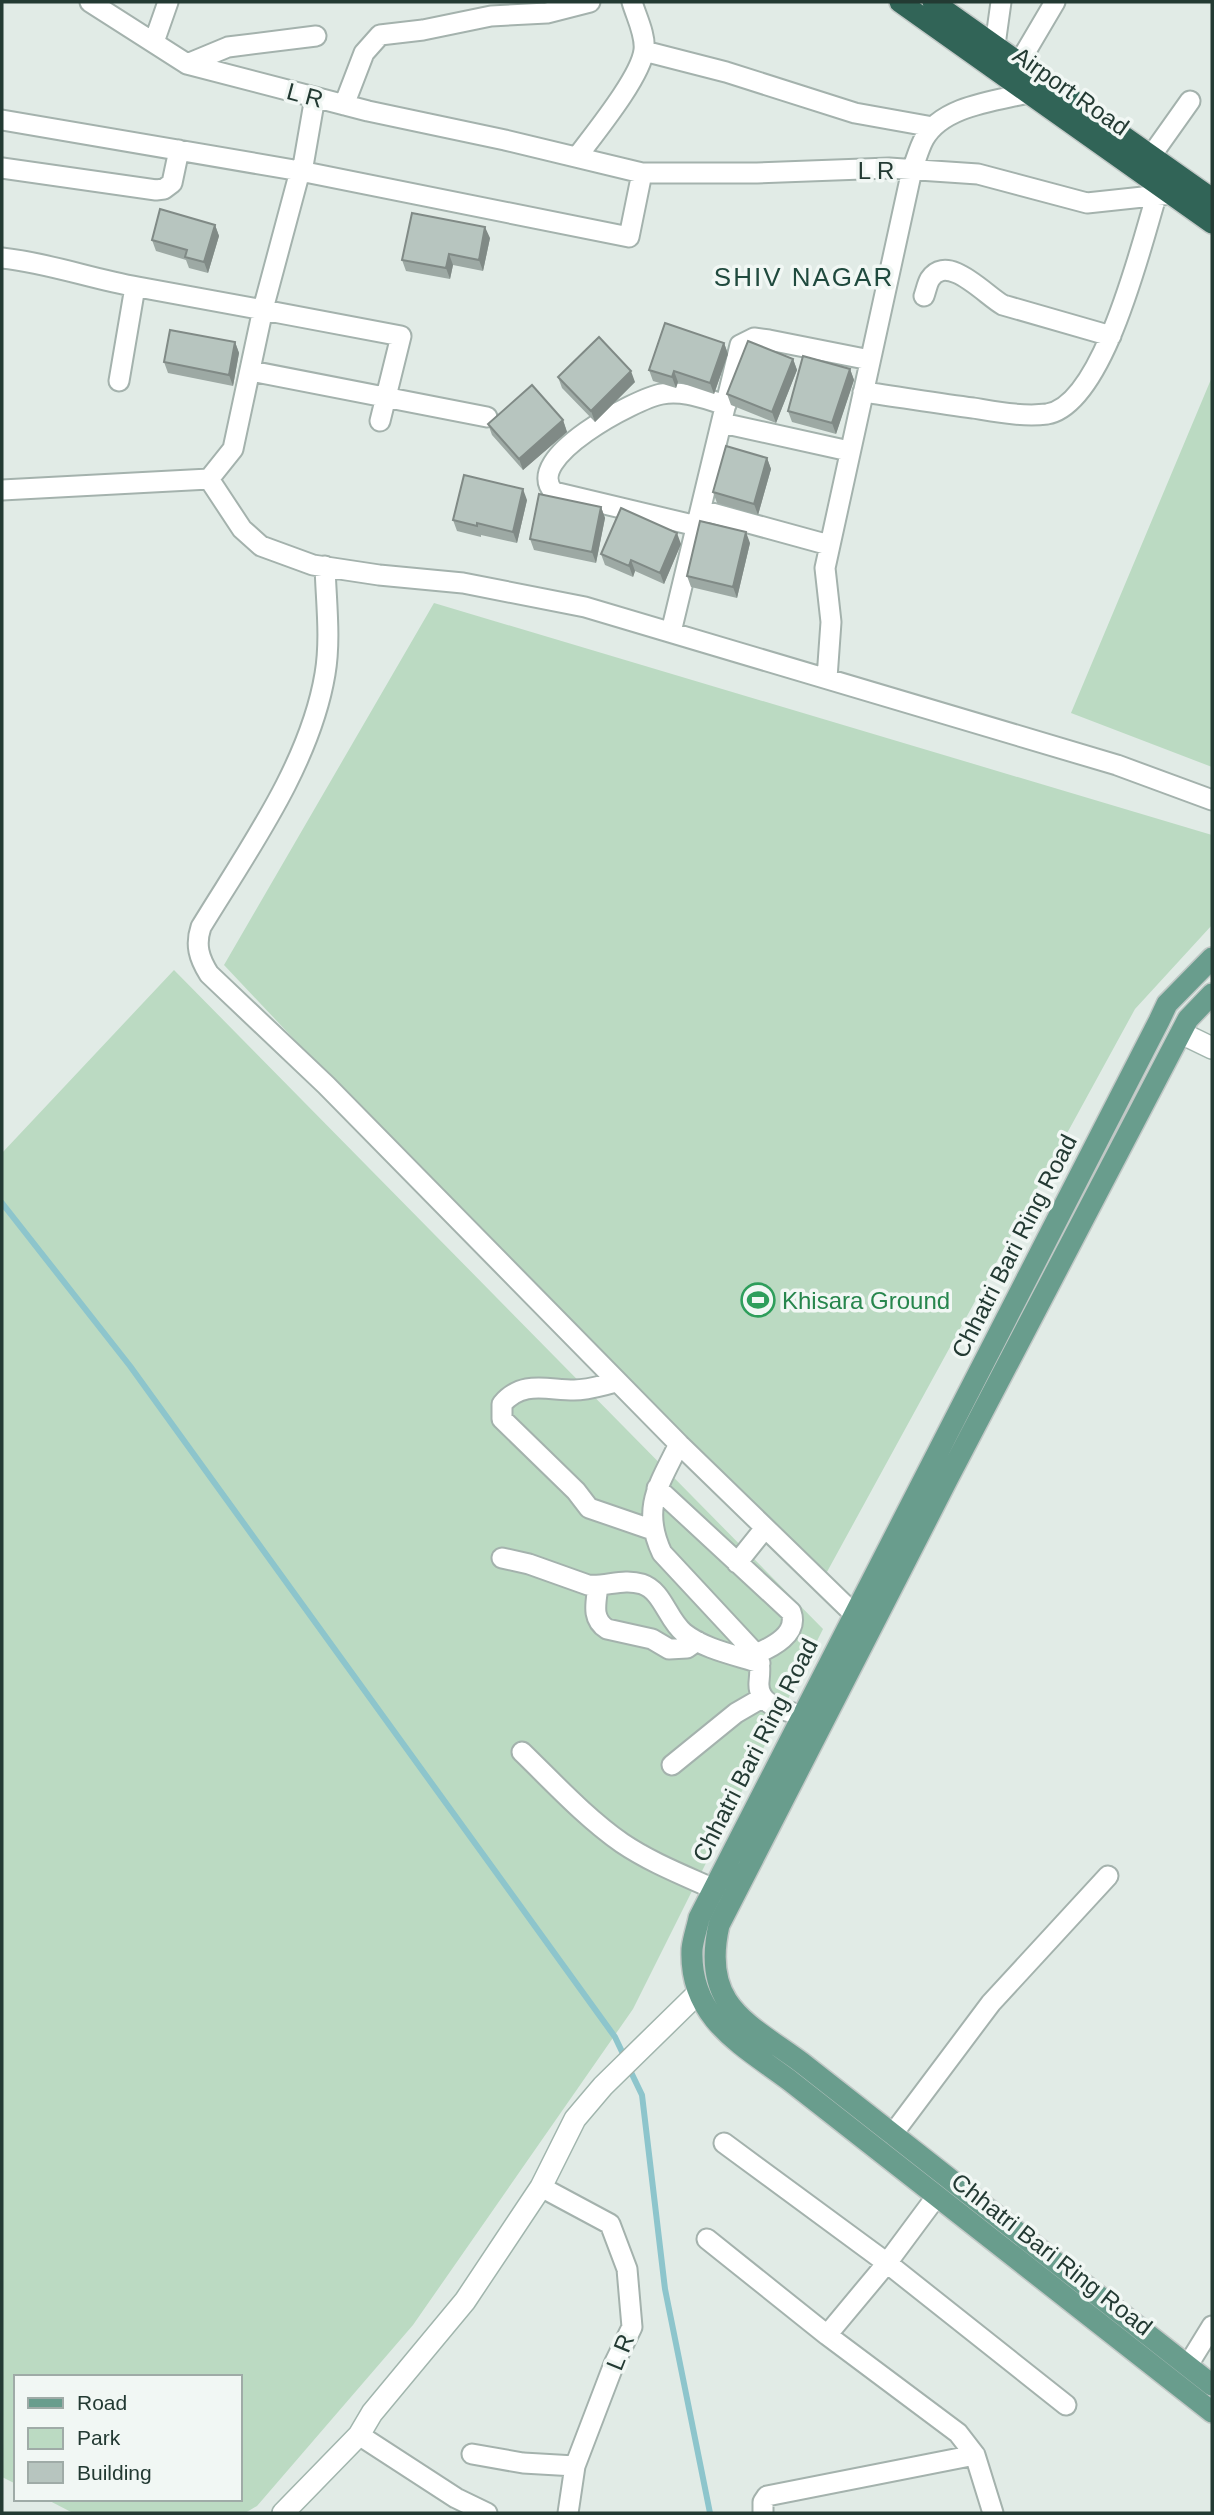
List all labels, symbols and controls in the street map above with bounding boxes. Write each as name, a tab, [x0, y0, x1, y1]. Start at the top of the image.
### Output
street label: Airport Road	[1008, 41, 1134, 141]
street label: L R	[284, 77, 326, 113]
street label: L R	[858, 157, 894, 184]
district label: SHIV NAGAR	[714, 262, 894, 292]
street label: Chhatri Bari Ring Road	[946, 1130, 1082, 1362]
sports icon: Khisara Ground	[739, 1281, 777, 1319]
place label: Khisara Ground	[782, 1287, 950, 1314]
street label: Chhatri Bari Ring Road	[687, 1634, 823, 1866]
street label: Chhatri Bari Ring Road	[946, 2167, 1158, 2341]
street label: L R	[601, 2330, 639, 2374]
legend	[14, 2375, 242, 2501]
text: Road	[77, 2391, 127, 2414]
text: Park	[77, 2426, 121, 2449]
text: Building	[77, 2461, 152, 2484]

